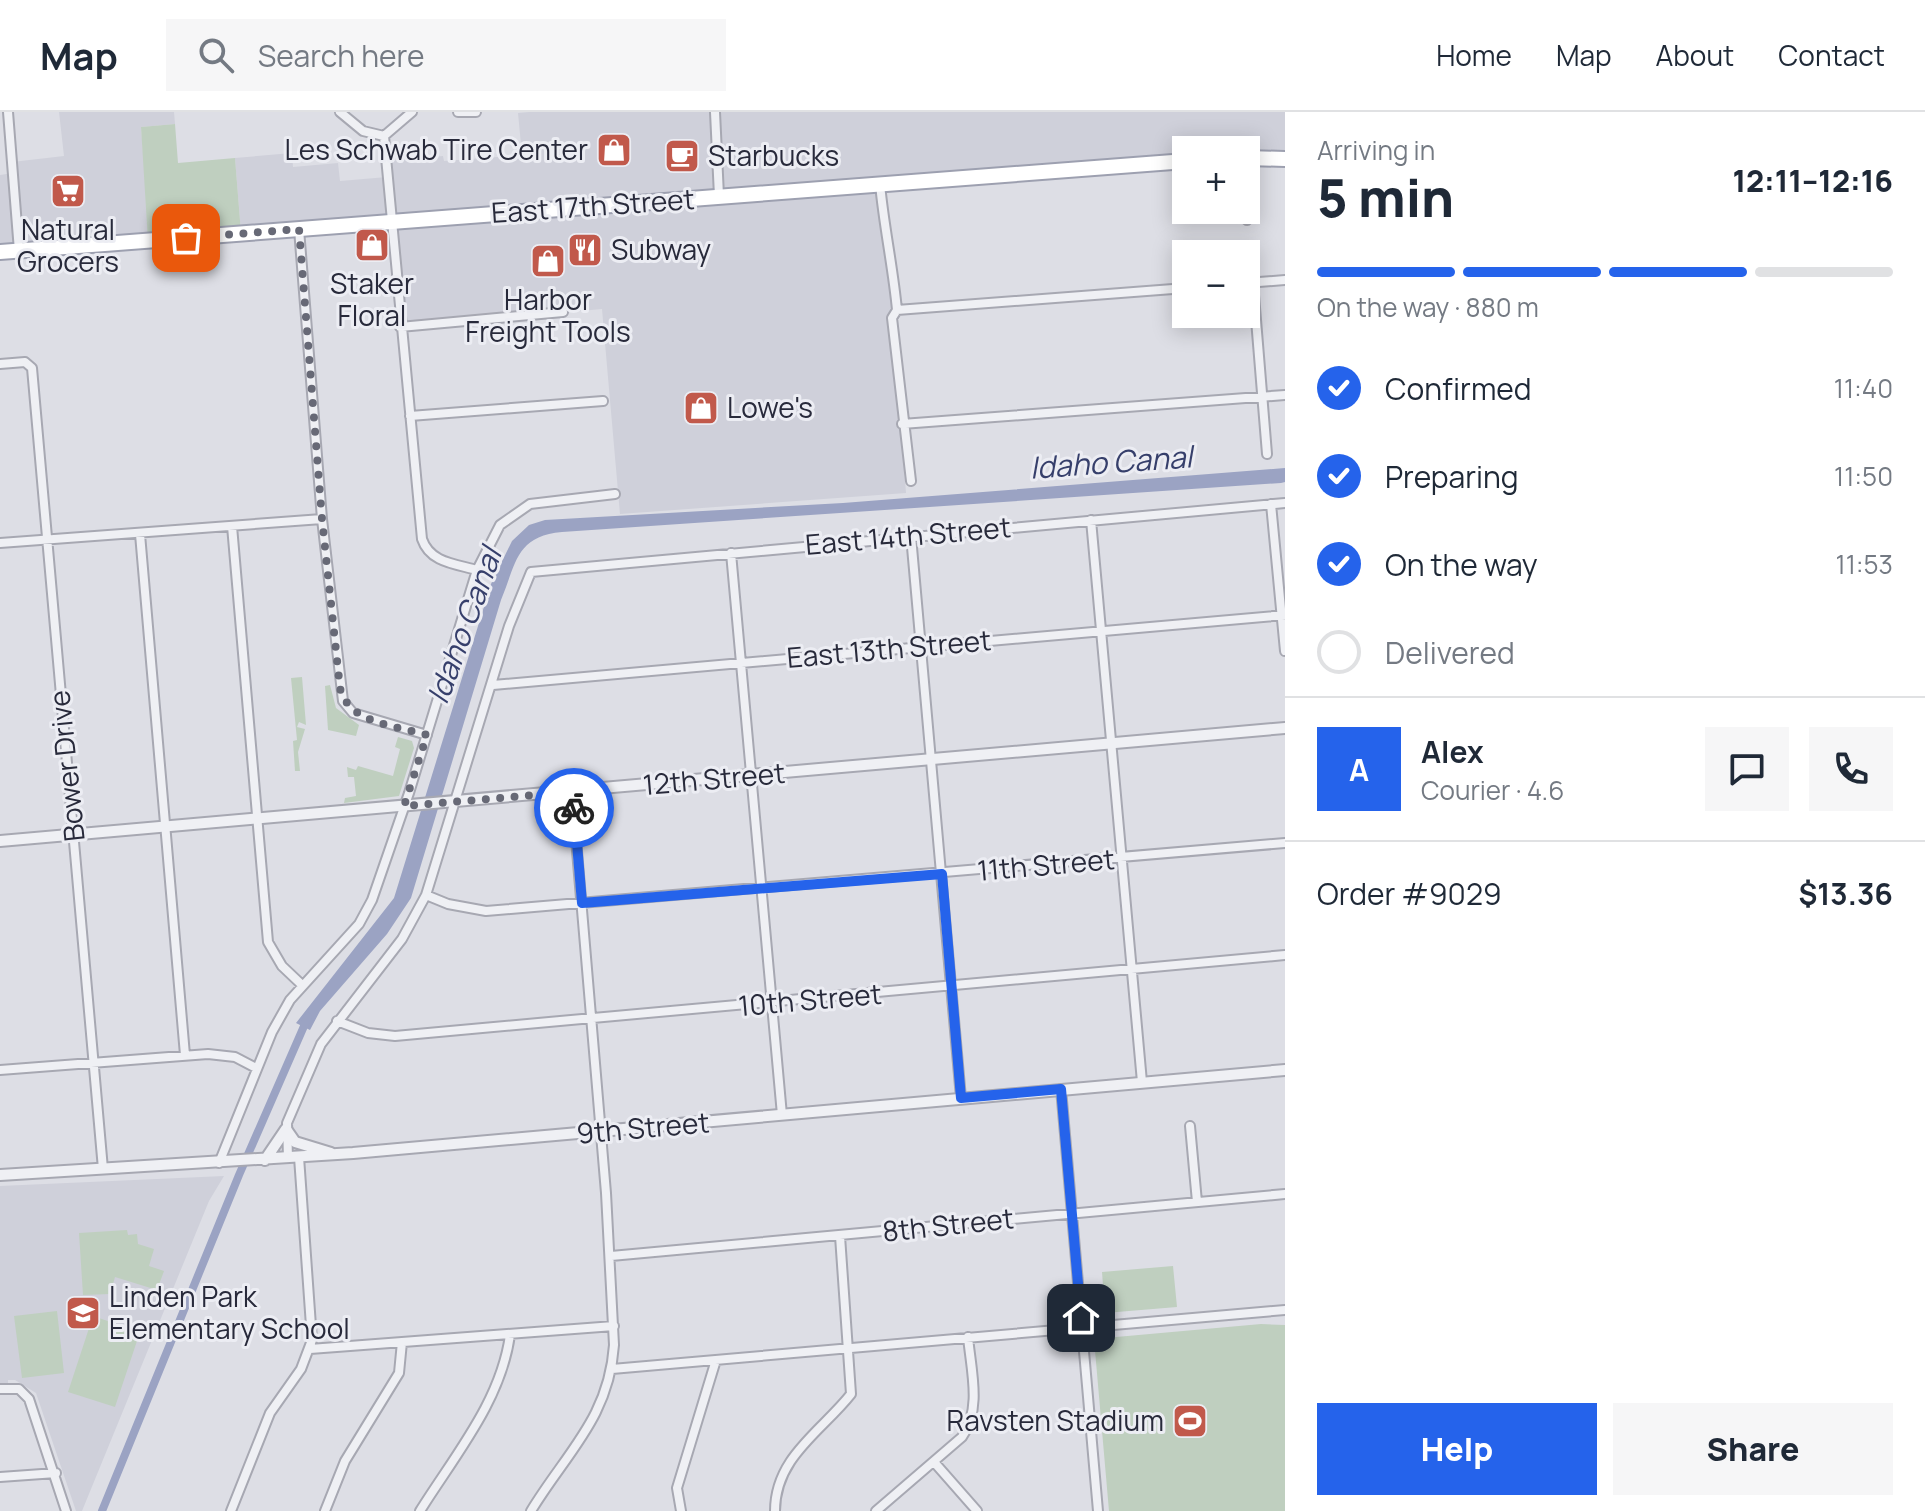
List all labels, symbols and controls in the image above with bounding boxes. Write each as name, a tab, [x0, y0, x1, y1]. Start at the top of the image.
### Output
search box	[166, 19, 726, 91]
text: Map	[40, 29, 118, 81]
icon: search	[194, 33, 238, 77]
text: Search here	[258, 35, 425, 76]
text: Home	[1436, 36, 1512, 74]
text: Map	[1556, 36, 1612, 74]
text: About	[1656, 36, 1734, 74]
text: Contact	[1778, 36, 1885, 74]
place label: Les Schwab Tire Center	[285, 130, 588, 168]
shop icon: Les Schwab Tire Center	[595, 131, 633, 169]
text: Arriving in	[1317, 132, 1435, 168]
place label: Starbucks	[708, 136, 839, 174]
map controls	[1172, 136, 1260, 328]
button: +	[1172, 136, 1260, 224]
cafe icon: Starbucks	[663, 137, 701, 175]
text: 12:11–12:16	[1732, 160, 1893, 201]
text: 5 min	[1317, 162, 1454, 233]
supermarket icon: Natural Grocers	[49, 172, 87, 210]
street label: East 17th Street	[490, 179, 696, 231]
pin	[152, 204, 220, 272]
place label: Natural Grocers	[17, 210, 119, 280]
icon: bag	[164, 216, 208, 260]
shop icon: Staker Floral	[353, 226, 391, 264]
place label: Subway	[611, 230, 711, 268]
restaurant icon: Subway	[566, 231, 604, 269]
button: −	[1172, 240, 1260, 328]
shop icon: Harbor Freight Tools	[529, 242, 567, 280]
place label: Staker Floral	[330, 264, 414, 334]
place label: Harbor Freight Tools	[465, 280, 631, 350]
text: On the way · 880 m	[1317, 289, 1539, 325]
icon: check	[1317, 366, 1361, 410]
text: Confirmed	[1385, 368, 1532, 409]
text: 11:40	[1834, 370, 1893, 406]
place label: Lowe's	[727, 388, 813, 426]
shop icon: Lowe's	[682, 389, 720, 427]
water label: Idaho Canal	[1028, 435, 1197, 488]
icon: check	[1317, 454, 1361, 498]
text: Preparing	[1385, 456, 1519, 497]
text: 11:50	[1834, 458, 1893, 494]
street label: East 14th Street	[804, 507, 1012, 563]
water label: Idaho Canal	[417, 538, 512, 709]
icon: check	[1317, 542, 1361, 586]
text: On the way	[1385, 544, 1538, 585]
text: 11:53	[1836, 546, 1893, 582]
street label: East 13th Street	[785, 620, 993, 676]
text: Delivered	[1385, 632, 1515, 673]
street label: Bower Drive	[39, 689, 93, 843]
button: chat	[1705, 727, 1789, 811]
button: phone	[1809, 727, 1893, 811]
text: Alex	[1421, 731, 1484, 772]
text: A	[1349, 749, 1369, 790]
street label: 12th Street	[641, 753, 787, 803]
courier	[534, 768, 614, 848]
text: Courier · 4.6	[1421, 772, 1564, 808]
icon: bike	[552, 786, 596, 830]
street label: 11th Street	[976, 839, 1116, 889]
text: Order #9029	[1317, 873, 1502, 914]
text: $13.36	[1798, 873, 1893, 914]
street label: 10th Street	[737, 974, 883, 1024]
street label: 9th Street	[575, 1102, 711, 1152]
street label: 8th Street	[880, 1198, 1015, 1250]
place label: Linden Park Elementary School	[109, 1277, 350, 1347]
pin	[1047, 1284, 1115, 1352]
school or university icon: Linden Park Elementary School	[64, 1294, 102, 1332]
icon: home	[1059, 1296, 1103, 1340]
place label: Ravsten Stadium	[947, 1401, 1164, 1439]
sports icon: Ravsten Stadium	[1171, 1402, 1209, 1440]
button: Help	[1317, 1403, 1597, 1495]
button: Share	[1613, 1403, 1893, 1495]

